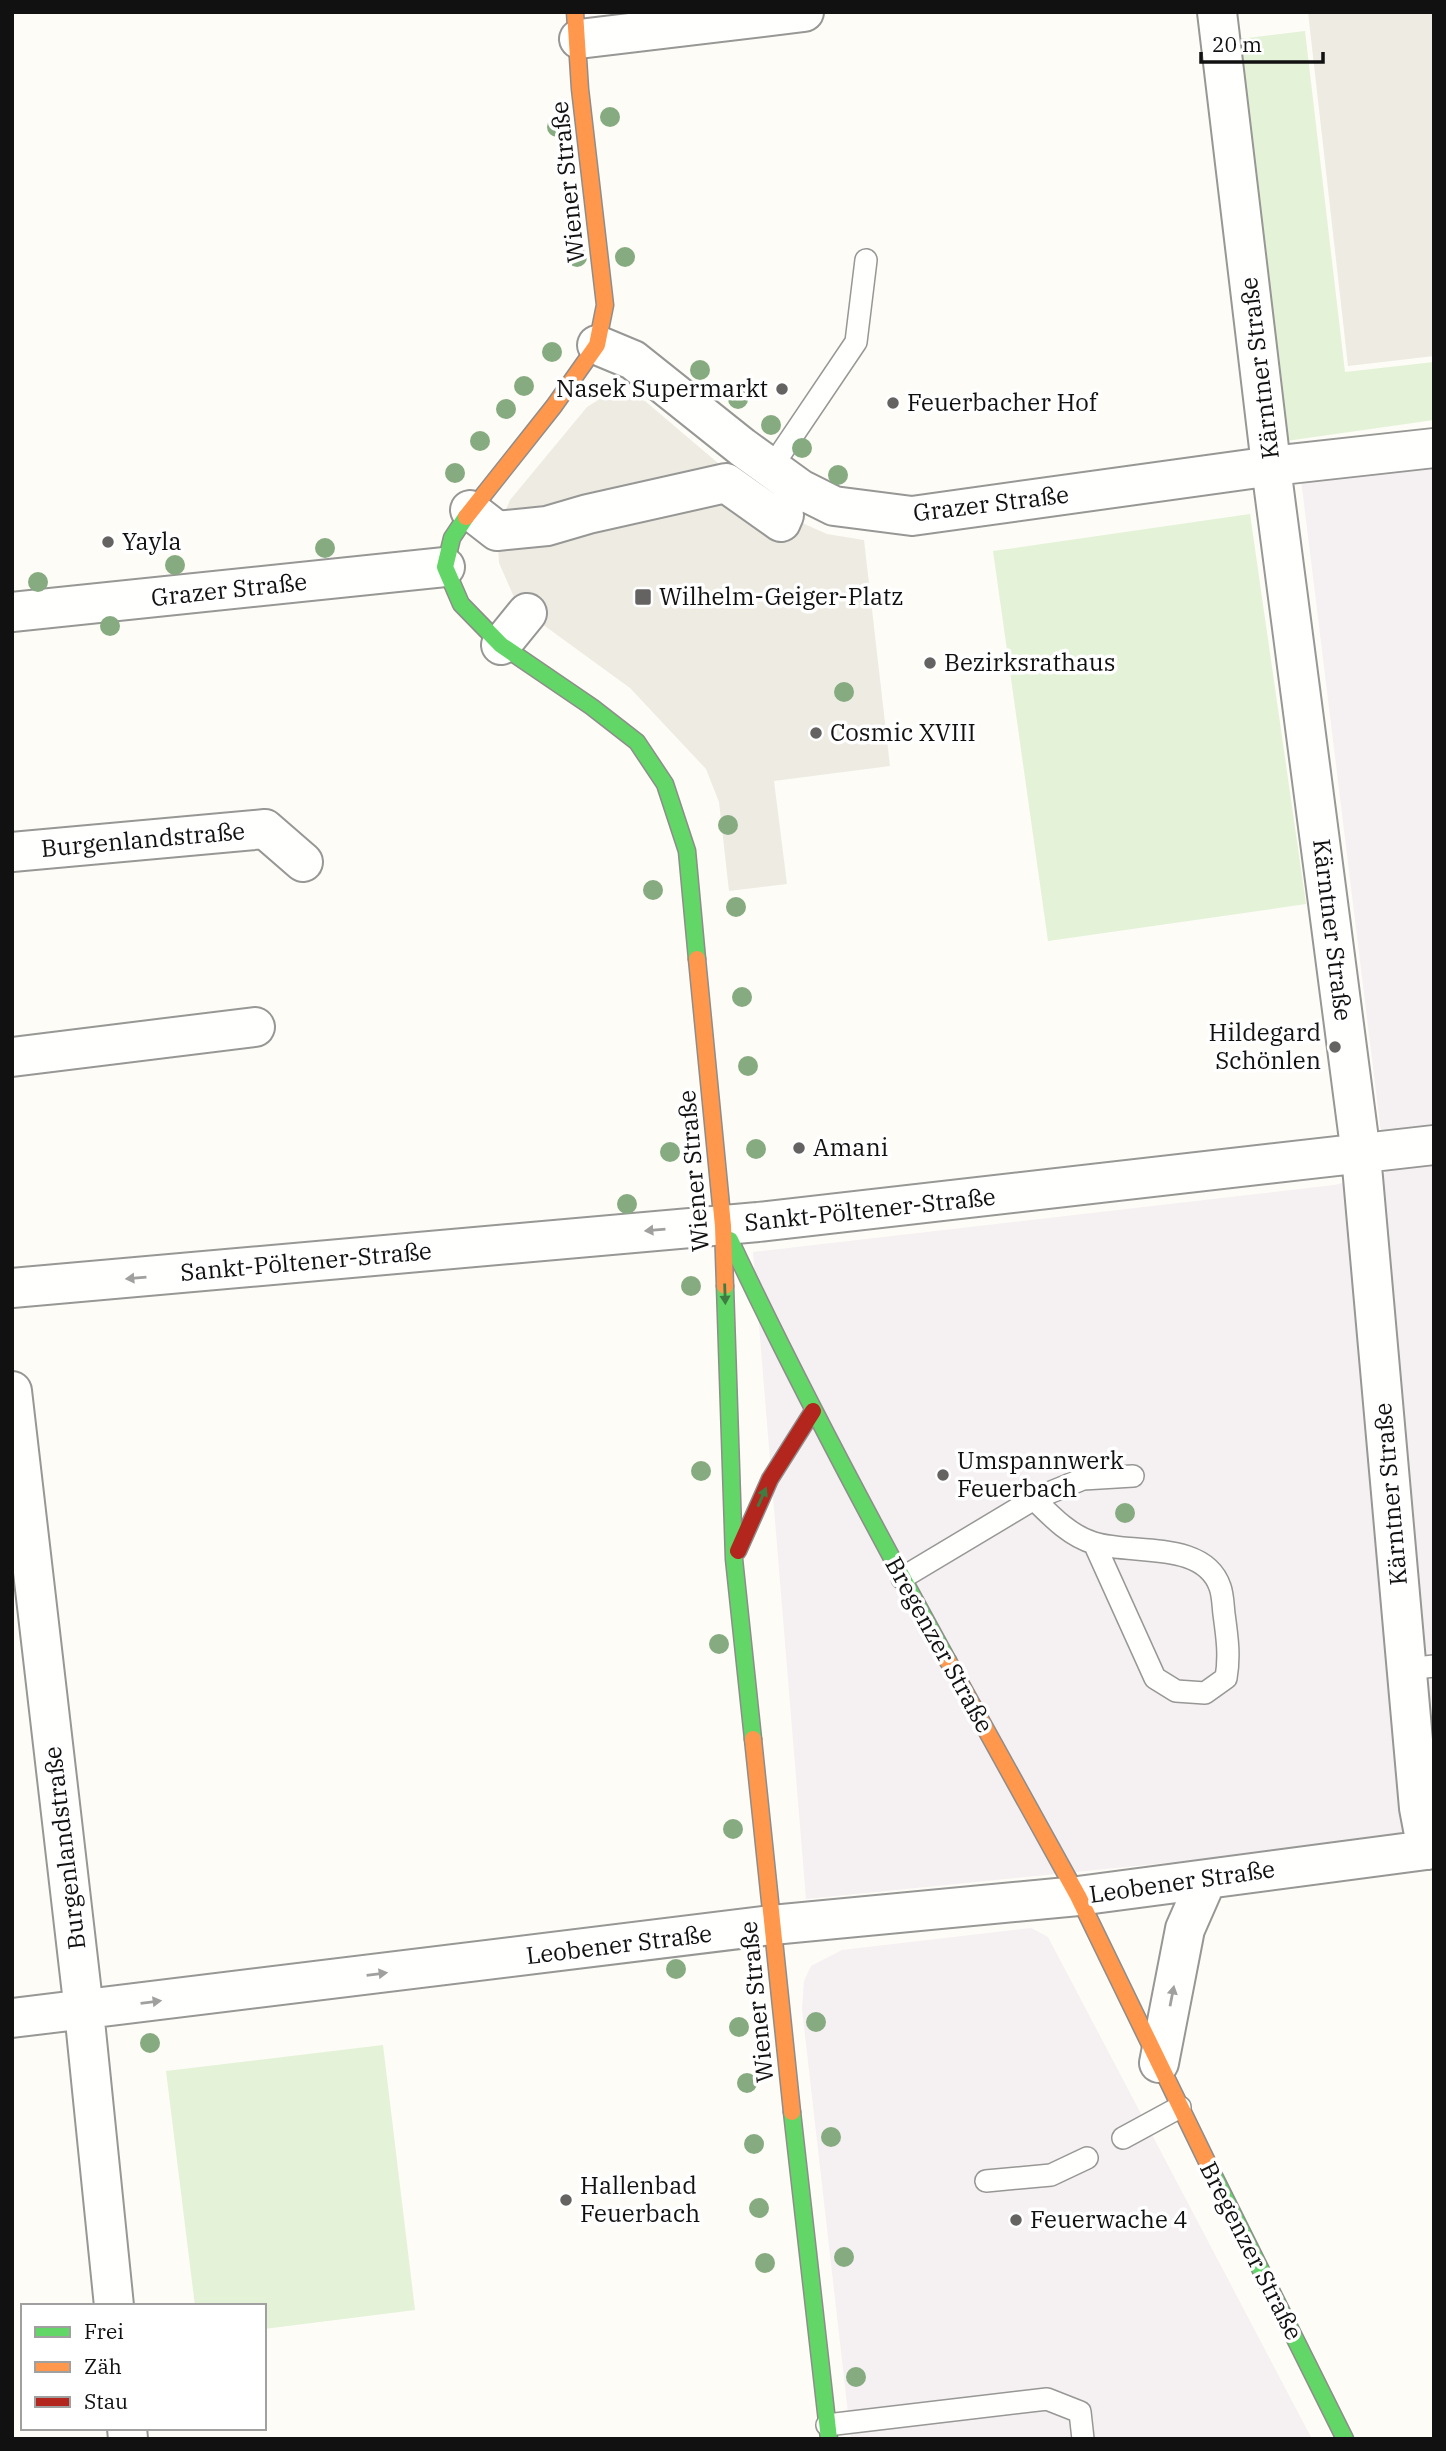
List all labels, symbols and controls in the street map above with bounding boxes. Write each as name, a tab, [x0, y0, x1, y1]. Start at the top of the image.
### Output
scale bar	[1201, 21, 1324, 65]
text: 20 m	[1212, 30, 1262, 58]
street label: Wiener Straße	[543, 100, 591, 264]
street label: Kärntner Straße	[1232, 275, 1286, 461]
place label: Nasek Supermarkt	[556, 372, 768, 404]
marker: Nasek Supermarkt	[774, 381, 790, 397]
place label: Feuerbacher Hof	[907, 386, 1099, 418]
marker: Feuerbacher Hof	[885, 395, 901, 411]
street label: Grazer Straße	[911, 478, 1071, 528]
place label: Yayla	[122, 525, 182, 557]
marker: Yayla	[100, 534, 116, 550]
street label: Grazer Straße	[149, 565, 308, 613]
place label: Wilhelm-Geiger-Platz	[659, 580, 904, 612]
marker: Wilhelm-Geiger-Platz	[633, 587, 653, 607]
place label: Bezirksrathaus	[944, 646, 1115, 678]
marker: Bezirksrathaus	[922, 655, 938, 671]
place label: Cosmic XVIII	[830, 716, 976, 748]
marker: Cosmic XVIII	[808, 725, 824, 741]
street label: Burgenlandstraße	[40, 814, 246, 864]
street label: Kärntner Straße	[1306, 837, 1360, 1023]
place label: Hildegard Schönlen	[1209, 1016, 1321, 1076]
marker: Hildegard Schönlen	[1327, 1039, 1343, 1055]
street label: Wiener Straße	[670, 1089, 716, 1253]
place label: Amani	[813, 1131, 888, 1163]
marker: Amani	[791, 1140, 807, 1156]
street label: Sankt-Pöltener-Straße	[743, 1180, 997, 1238]
one-way arrow	[644, 1225, 666, 1236]
street label: Sankt-Pöltener-Straße	[179, 1234, 433, 1288]
one-way arrow	[124, 1272, 146, 1283]
one-way arrow	[720, 1283, 731, 1305]
street label: Kärntner Straße	[1366, 1401, 1414, 1587]
place label: Umspannwerk Feuerbach	[957, 1444, 1124, 1504]
marker: Umspannwerk Feuerbach	[935, 1467, 951, 1483]
one-way arrow	[756, 1487, 768, 1507]
street label: Bregenzer Straße	[878, 1551, 1001, 1738]
street label: Burgenlandstraße	[36, 1745, 92, 1952]
street label: Leobener Straße	[1087, 1852, 1277, 1910]
street label: Leobener Straße	[524, 1917, 714, 1971]
street label: Wiener Straße	[732, 1920, 780, 2084]
one-way arrow	[366, 1968, 388, 1979]
one-way arrow	[1167, 1985, 1178, 2007]
one-way arrow	[141, 1997, 163, 2008]
street label: Bregenzer Straße	[1193, 2156, 1311, 2345]
place label: Hallenbad Feuerbach	[580, 2169, 700, 2229]
marker: Hallenbad Feuerbach	[558, 2192, 574, 2208]
place label: Feuerwache 4	[1030, 2203, 1188, 2235]
marker: Feuerwache 4	[1008, 2212, 1024, 2228]
legend	[21, 2304, 266, 2430]
text: Frei	[84, 2317, 124, 2345]
text: Zäh	[84, 2352, 122, 2380]
text: Stau	[84, 2387, 128, 2415]

